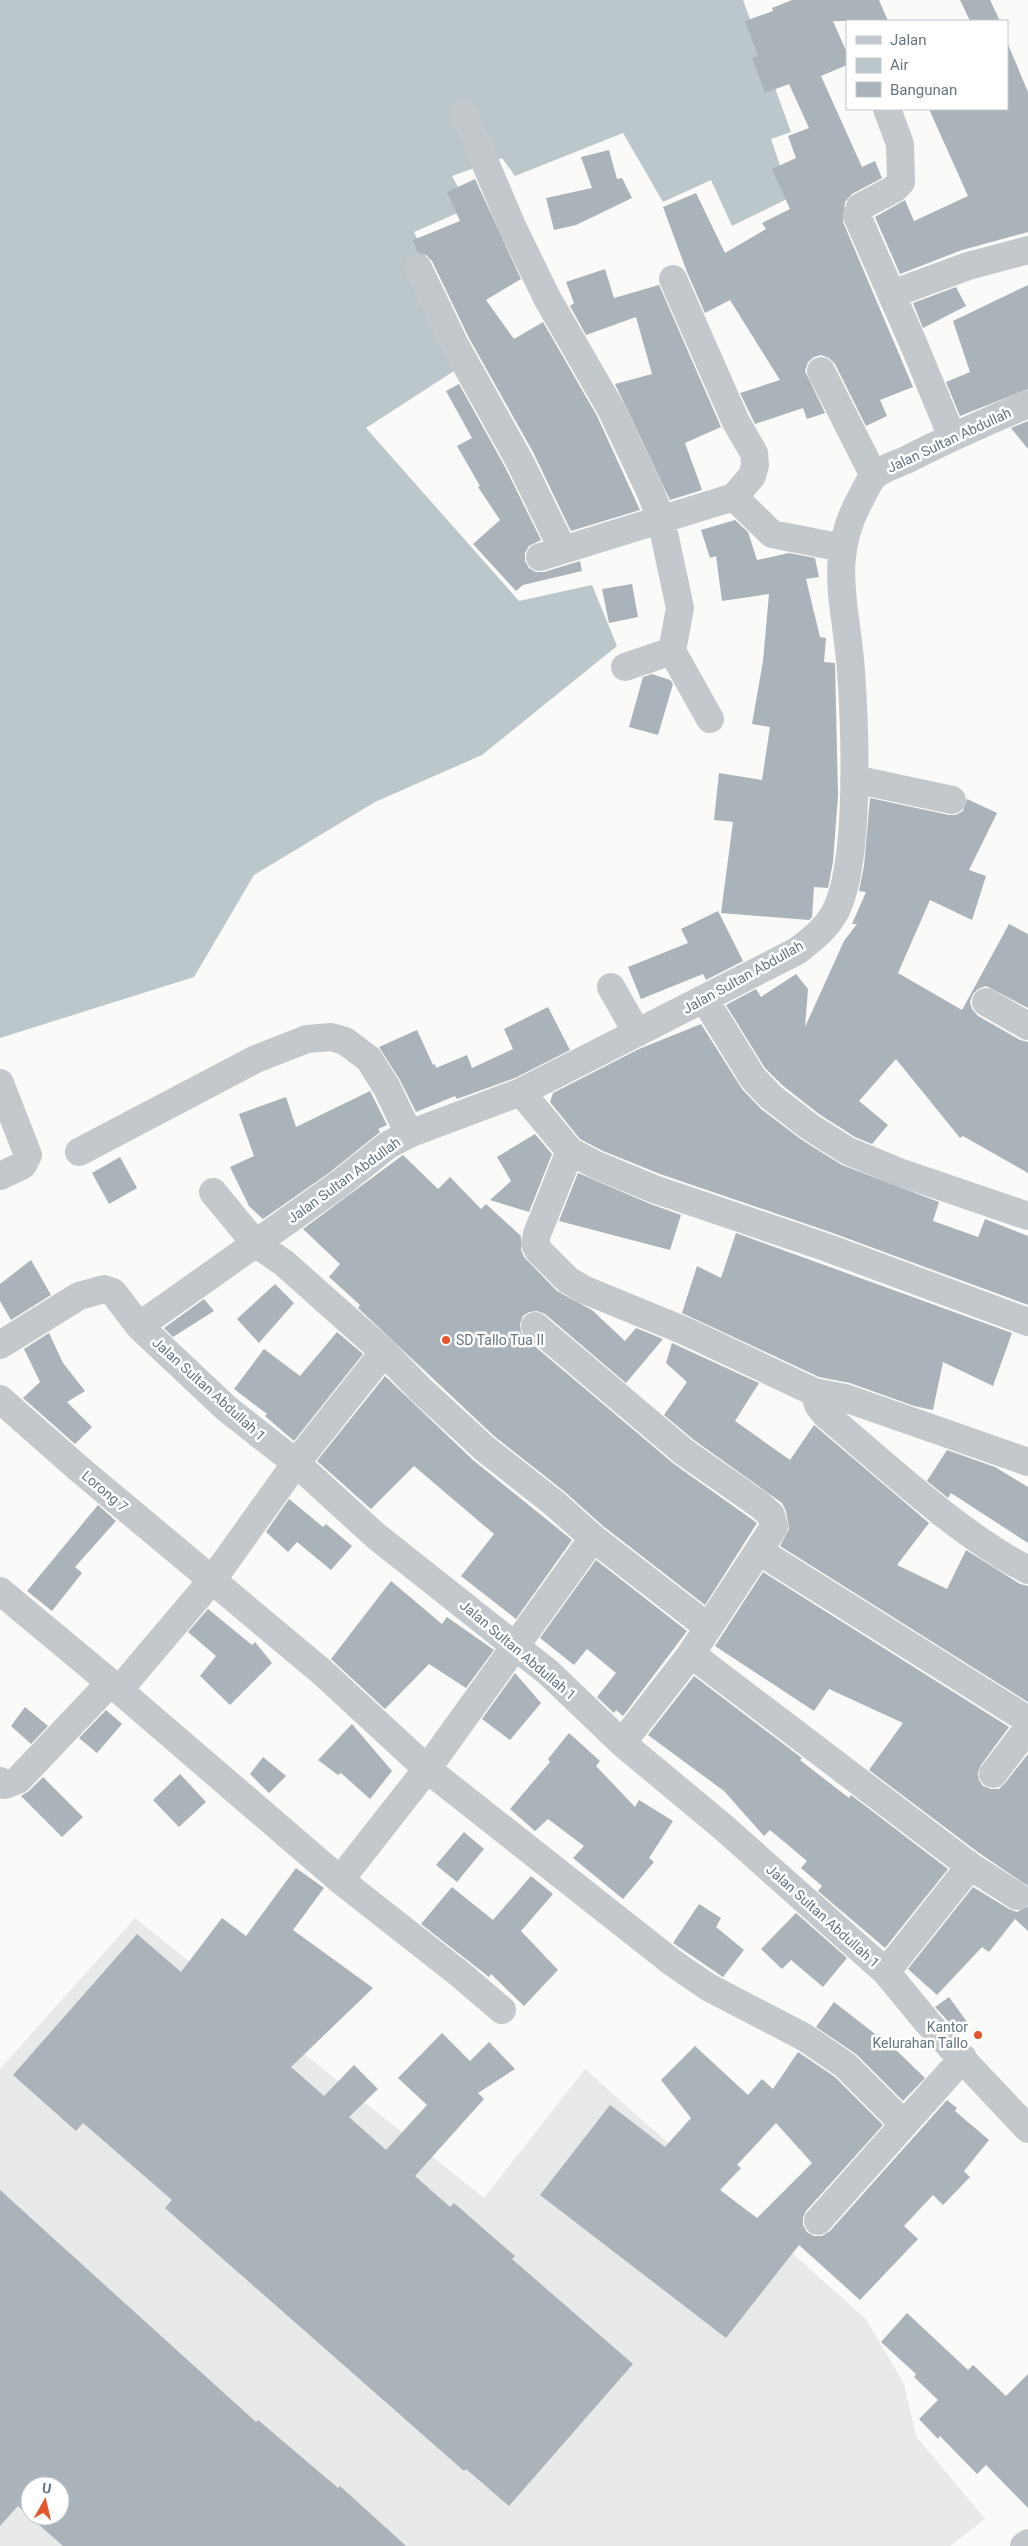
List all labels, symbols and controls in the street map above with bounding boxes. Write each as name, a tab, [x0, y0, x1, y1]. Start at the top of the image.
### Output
legend	[846, 20, 1008, 110]
text: Jalan	[890, 31, 927, 49]
text: Air	[890, 56, 909, 74]
text: Bangunan	[890, 81, 957, 99]
street label: Jalan Sultan Abdullah	[884, 404, 1014, 476]
street label: Jalan Sultan Abdullah	[680, 937, 806, 1017]
street label: Jalan Sultan Abdullah	[285, 1134, 403, 1226]
place label: SD Tallo Tua II	[456, 1332, 544, 1348]
street label: Jalan Sultan Abdullah 1	[149, 1334, 269, 1444]
marker: SD Tallo Tua II	[440, 1334, 452, 1346]
street label: Lorong 7	[79, 1467, 131, 1515]
street label: Jalan Sultan Abdullah 1	[457, 1597, 579, 1703]
street label: Jalan Sultan Abdullah 1	[763, 1861, 883, 1971]
place label: Kantor Kelurahan Tallo	[873, 2019, 968, 2051]
marker: Kantor Kelurahan Tallo	[972, 2029, 984, 2041]
north arrow	[20, 2476, 70, 2526]
text: U	[41, 2480, 52, 2497]

